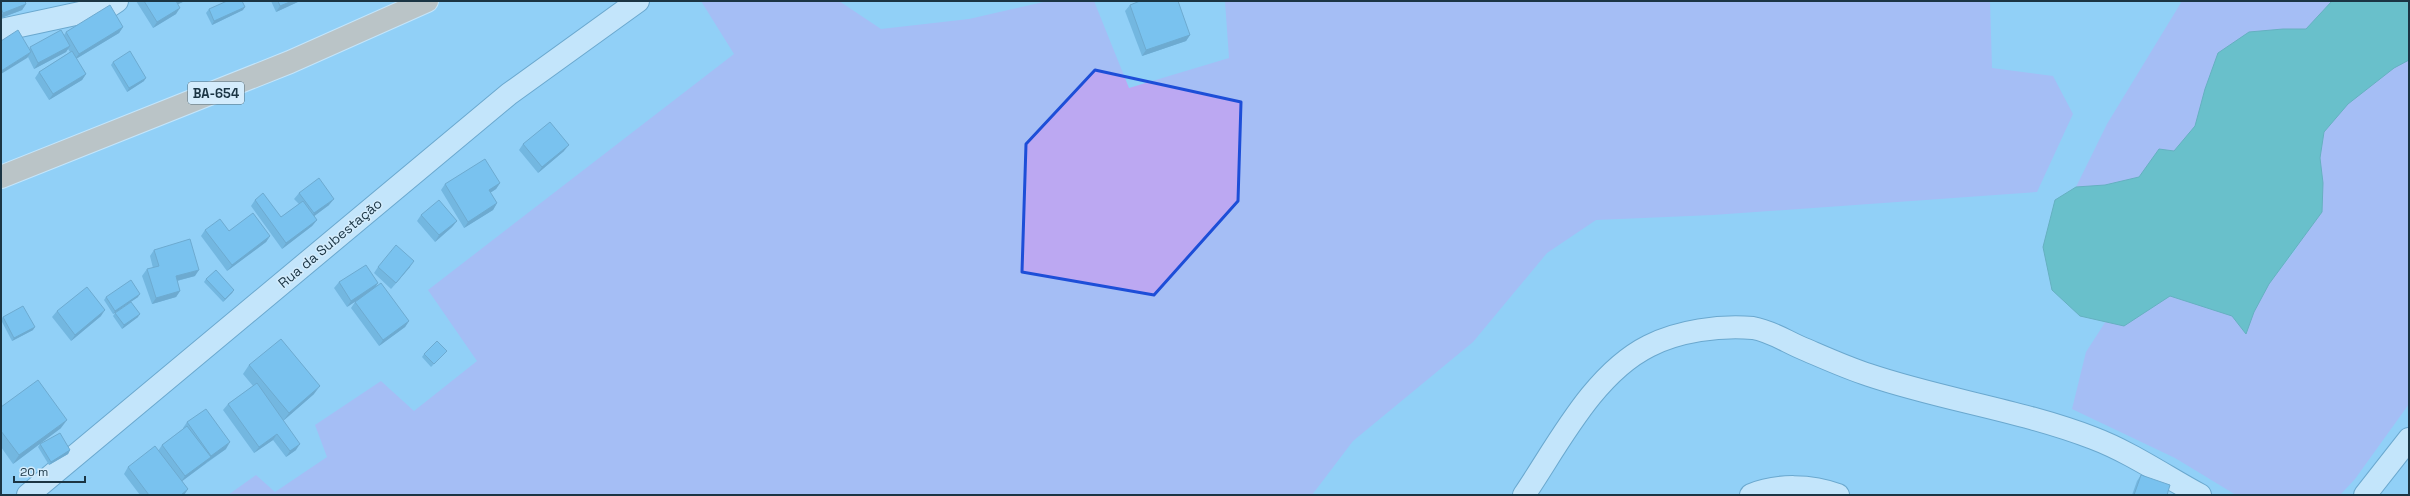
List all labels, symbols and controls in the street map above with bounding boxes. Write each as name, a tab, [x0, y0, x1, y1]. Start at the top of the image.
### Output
road number: BA-654	[188, 82, 244, 104]
street label: Rua da Subestação	[274, 194, 386, 292]
scale bar	[14, 458, 85, 484]
text: 20 m	[20, 464, 48, 480]

